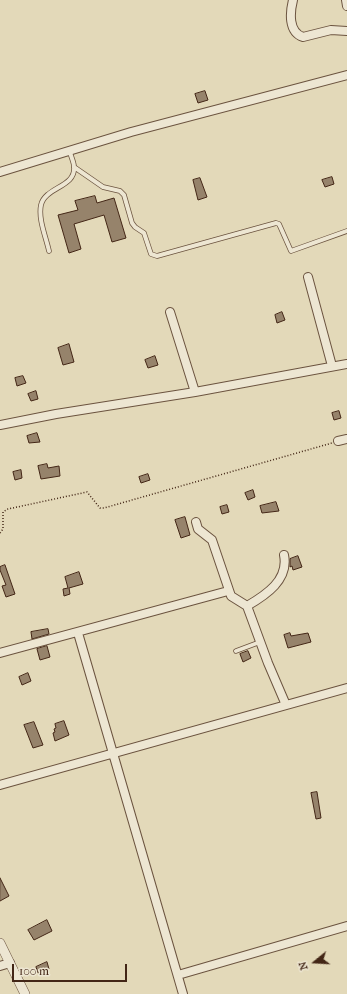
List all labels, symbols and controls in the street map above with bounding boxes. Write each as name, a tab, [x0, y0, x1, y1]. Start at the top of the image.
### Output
north arrow	[295, 942, 335, 982]
scale bar	[14, 956, 129, 982]
text: N	[296, 960, 311, 972]
text: 100 m	[19, 964, 49, 978]

